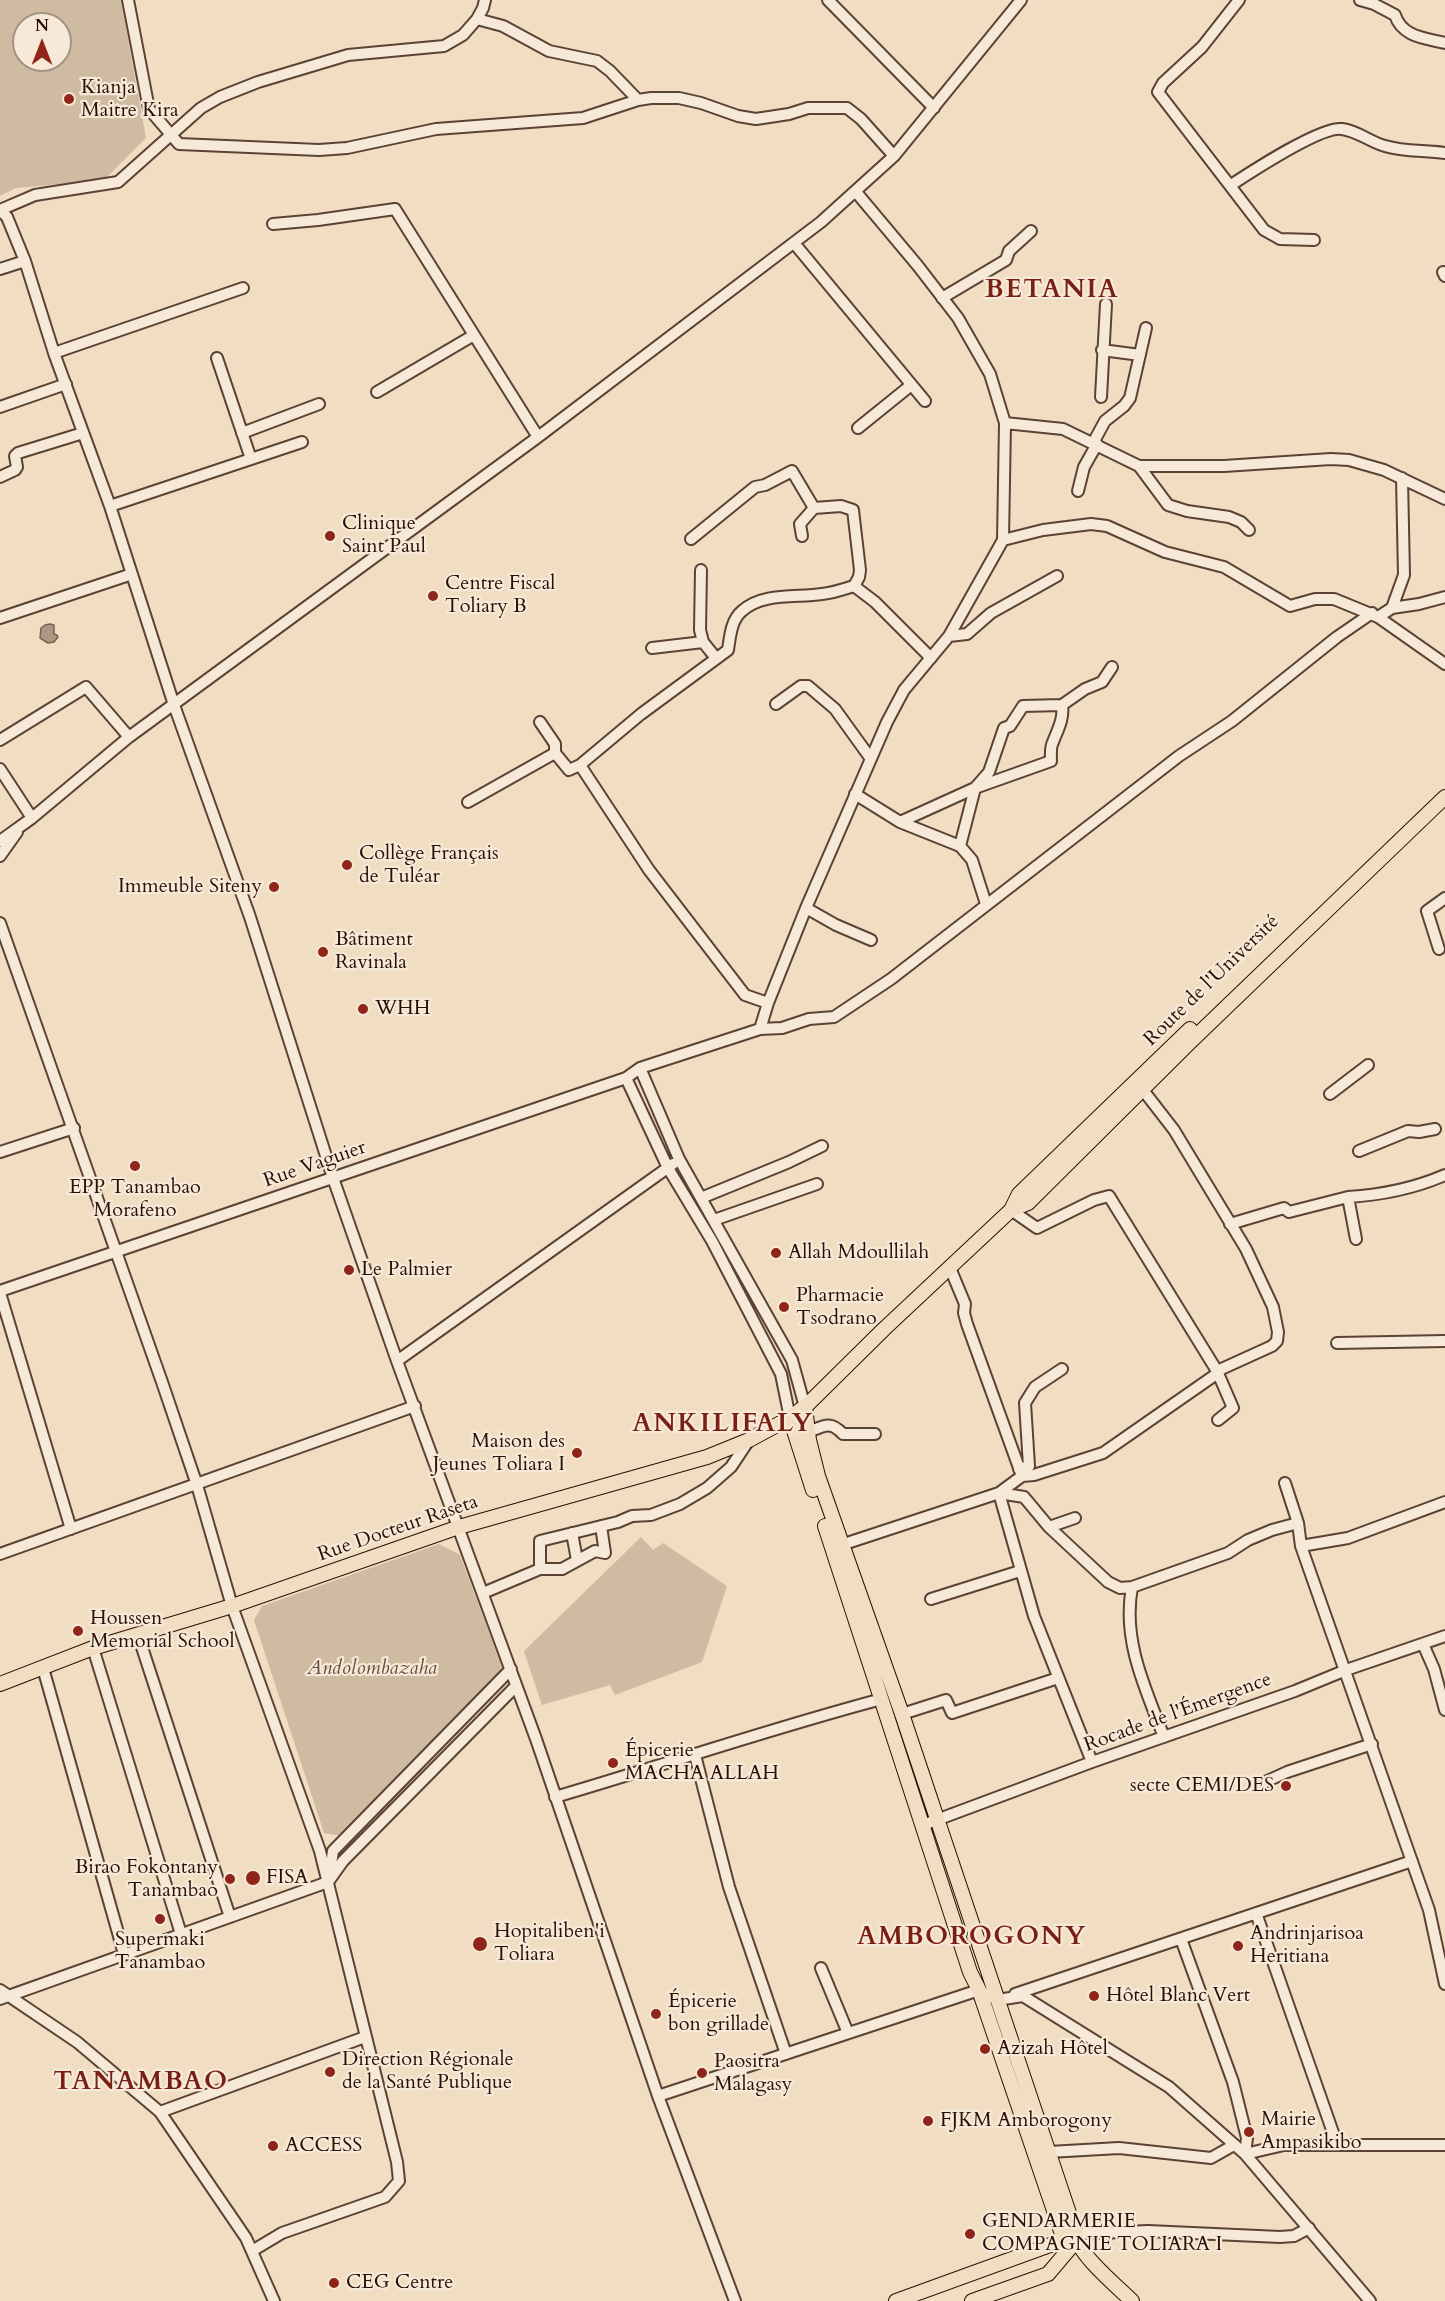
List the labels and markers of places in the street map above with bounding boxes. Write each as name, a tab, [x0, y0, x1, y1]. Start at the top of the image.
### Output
place label: Kianja Maitre Kira	[81, 76, 179, 123]
marker: Kianja Maitre Kira	[62, 92, 76, 106]
place label: Clinique Saint Paul	[342, 512, 426, 559]
marker: Clinique Saint Paul	[323, 529, 337, 543]
place label: Centre Fiscal Toliary B	[445, 572, 555, 619]
marker: Centre Fiscal Toliary B	[426, 589, 440, 603]
place label: Collège Français de Tuléar	[359, 842, 499, 889]
marker: Collège Français de Tuléar	[340, 858, 354, 872]
place label: Immeuble Siteny	[118, 875, 262, 899]
marker: Immeuble Siteny	[267, 880, 281, 894]
place label: Bâtiment Ravinala	[335, 928, 413, 975]
marker: Bâtiment Ravinala	[316, 945, 330, 959]
place label: WHH	[375, 997, 431, 1021]
marker: WHH	[356, 1002, 370, 1016]
marker: EPP Tanambao Morafeno	[128, 1159, 142, 1173]
place label: EPP Tanambao Morafeno	[69, 1176, 201, 1223]
place label: Allah Mdoullilah	[788, 1241, 929, 1265]
marker: Allah Mdoullilah	[769, 1246, 783, 1260]
place label: Le Palmier	[361, 1258, 452, 1282]
marker: Le Palmier	[342, 1263, 356, 1277]
place label: Pharmacie Tsodrano	[796, 1284, 884, 1331]
marker: Pharmacie Tsodrano	[777, 1300, 791, 1314]
place label: Maison des Jeunes Toliara I	[433, 1430, 565, 1477]
marker: Maison des Jeunes Toliara I	[570, 1446, 584, 1460]
place label: Houssen Memorial School	[90, 1607, 234, 1654]
marker: Houssen Memorial School	[71, 1624, 85, 1638]
place label: Épicerie MACHA ALLAH	[625, 1739, 779, 1786]
marker: Épicerie MACHA ALLAH	[606, 1756, 620, 1770]
place label: secte CEMI/DES	[1130, 1774, 1274, 1798]
marker: secte CEMI/DES	[1279, 1779, 1293, 1793]
place label: Birao Fokontany Tanambao	[75, 1856, 218, 1903]
place label: FISA	[266, 1866, 308, 1890]
marker: FISA	[244, 1869, 262, 1887]
marker: Birao Fokontany Tanambao	[223, 1872, 237, 1886]
marker: Supermaki Tanambao	[153, 1912, 167, 1926]
place label: Hopitaliben'i Toliara	[494, 1920, 605, 1967]
place label: Andrinjarisoa Heritiana	[1250, 1922, 1364, 1969]
place label: Supermaki Tanambao	[115, 1928, 205, 1975]
marker: Hopitaliben'i Toliara	[471, 1935, 489, 1953]
marker: Andrinjarisoa Heritiana	[1231, 1939, 1245, 1953]
place label: Hôtel Blanc Vert	[1106, 1984, 1250, 2008]
marker: Hôtel Blanc Vert	[1087, 1989, 1101, 2003]
place label: Épicerie bon grillade	[668, 1990, 769, 2037]
marker: Épicerie bon grillade	[649, 2007, 663, 2021]
place label: Azizah Hôtel	[997, 2037, 1108, 2061]
marker: Azizah Hôtel	[978, 2042, 992, 2056]
place label: Direction Régionale de la Santé Publique	[342, 2048, 514, 2095]
place label: Paositra Malagasy	[714, 2050, 792, 2097]
marker: Direction Régionale de la Santé Publique	[323, 2065, 337, 2079]
marker: Paositra Malagasy	[695, 2066, 709, 2080]
place label: Mairie Ampasikibo	[1261, 2108, 1362, 2155]
place label: FJKM Amborogony	[940, 2109, 1112, 2133]
marker: FJKM Amborogony	[921, 2114, 935, 2128]
marker: Mairie Ampasikibo	[1242, 2125, 1256, 2139]
place label: ACCESS	[285, 2134, 362, 2158]
marker: ACCESS	[266, 2139, 280, 2153]
place label: GENDARMERIE COMPAGNIE TOLIARA I	[982, 2210, 1222, 2257]
marker: GENDARMERIE COMPAGNIE TOLIARA I	[963, 2227, 977, 2241]
place label: CEG Centre	[346, 2271, 453, 2295]
marker: CEG Centre	[327, 2276, 341, 2290]

